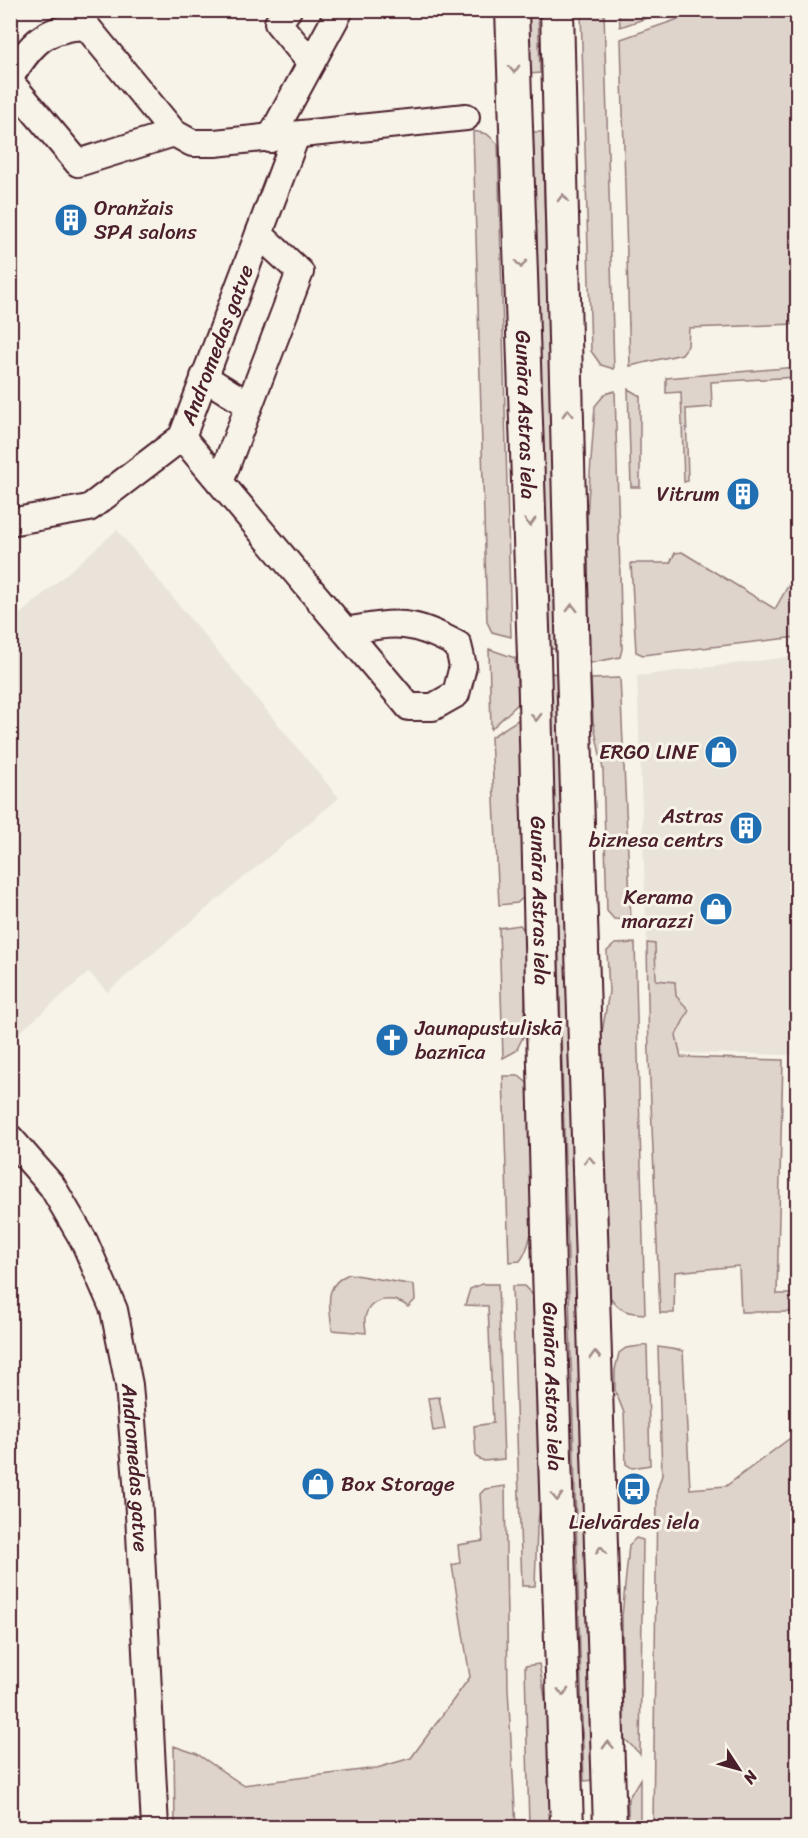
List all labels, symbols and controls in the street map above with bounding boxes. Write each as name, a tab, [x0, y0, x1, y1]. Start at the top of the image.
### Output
one-way arrow	[508, 64, 521, 73]
place label: Oranžais SPA salons	[94, 189, 197, 251]
one-way arrow	[556, 193, 569, 202]
building icon: Oranžais SPA salons	[53, 202, 89, 238]
street label: Andromedas gatve	[169, 259, 265, 431]
one-way arrow	[515, 259, 527, 268]
street label: Gunāra Astras iela	[504, 330, 548, 500]
one-way arrow	[561, 409, 574, 418]
place label: Vitrum	[657, 475, 720, 513]
building icon: Vitrum	[725, 476, 761, 512]
one-way arrow	[523, 517, 536, 526]
one-way arrow	[565, 604, 578, 613]
one-way arrow	[529, 712, 542, 721]
place label: ERGO LINE	[599, 733, 699, 771]
shop icon: ERGO LINE	[703, 734, 739, 770]
place label: Astras biznesa centrs	[589, 797, 723, 859]
building icon: Astras biznesa centrs	[728, 810, 764, 846]
street label: Gunāra Astras iela	[519, 816, 561, 986]
place label: Kerama marazzi	[621, 878, 694, 940]
shop icon: Kerama marazzi	[698, 891, 734, 927]
place label: Jaunapustuliskā baznīca	[414, 1009, 562, 1071]
church icon: Jaunapustuliskā baznīca	[374, 1022, 410, 1058]
one-way arrow	[582, 1156, 595, 1165]
street label: Gunāra Astras iela	[531, 1301, 574, 1472]
one-way arrow	[588, 1351, 601, 1360]
street label: Andromedas gatve	[110, 1381, 160, 1553]
place label: Box Storage	[341, 1465, 455, 1503]
shop icon: Box Storage	[300, 1466, 336, 1502]
bus stop icon: Lielvārdes iela	[616, 1471, 652, 1507]
one-way arrow	[551, 1492, 563, 1501]
place label: Lielvārdes iela	[569, 1503, 700, 1541]
one-way arrow	[595, 1546, 608, 1555]
one-way arrow	[557, 1687, 570, 1696]
north arrow	[709, 1739, 769, 1799]
one-way arrow	[601, 1740, 614, 1749]
text: N	[735, 1764, 766, 1791]

